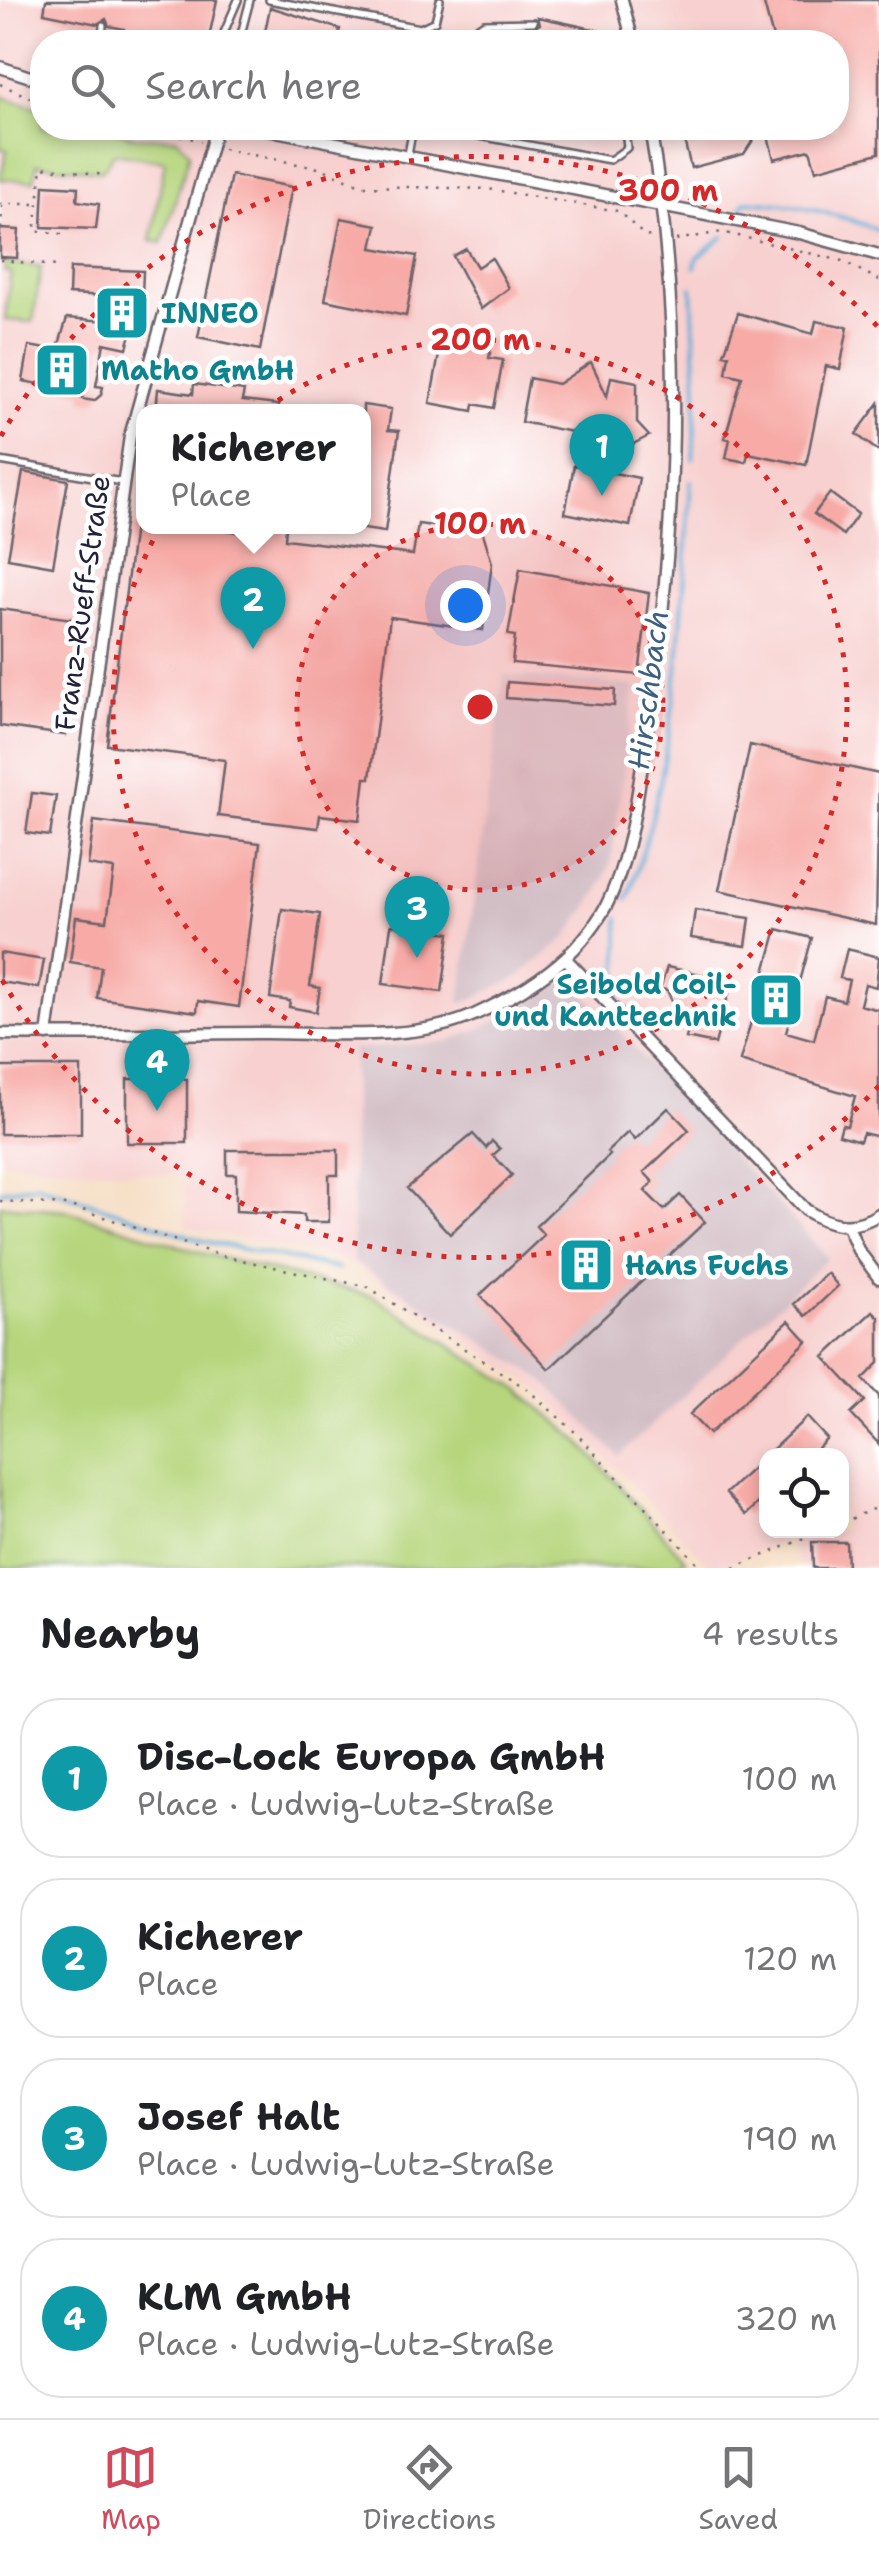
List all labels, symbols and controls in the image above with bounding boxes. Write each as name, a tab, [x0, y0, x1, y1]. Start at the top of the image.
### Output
search box	[30, 30, 849, 140]
icon: search	[65, 58, 120, 113]
text: Search here	[145, 60, 362, 111]
text: 300 m	[618, 170, 718, 211]
building icon: INNEO	[92, 283, 152, 343]
place label: INNEO	[161, 294, 259, 332]
text: 200 m	[430, 319, 530, 360]
building icon: Matho GmbH	[32, 340, 92, 400]
place label: Matho GmbH	[101, 351, 295, 389]
popup	[136, 404, 371, 534]
pin: 1	[570, 414, 634, 496]
text: Kicherer	[170, 422, 337, 473]
street label: Franz-Rueff-Straße	[45, 473, 119, 733]
text: Place	[170, 473, 252, 516]
text: 100 m	[434, 503, 526, 544]
pin: 2	[220, 566, 286, 649]
your location	[440, 580, 491, 631]
water label: Hirschbach	[618, 608, 678, 772]
centre of rings	[462, 689, 498, 725]
pin: 3	[384, 876, 450, 958]
place label: Seibold Coil- und Kanttechnik	[494, 965, 737, 1035]
building icon: Seibold Coil- und Kanttechnik	[746, 970, 806, 1030]
pin: 4	[124, 1028, 190, 1111]
building icon: Hans Fuchs	[556, 1235, 616, 1295]
place label: Hans Fuchs	[625, 1246, 789, 1284]
map controls	[759, 1448, 849, 1538]
button: locate	[759, 1448, 849, 1538]
text: Nearby	[40, 1605, 200, 1661]
text: 4 results	[702, 1612, 839, 1655]
text: Disc-Lock Europa GmbH	[137, 1731, 606, 1782]
text: 1	[67, 1757, 82, 1800]
text: 100 m	[741, 1757, 837, 1800]
text: Place · Ludwig-Lutz-Straße	[137, 1782, 555, 1825]
text: Kicherer	[137, 1911, 303, 1962]
text: 2	[63, 1937, 86, 1980]
text: 120 m	[743, 1937, 837, 1980]
text: Place	[137, 1962, 219, 2005]
text: Josef Halt	[137, 2091, 340, 2142]
text: 3	[63, 2117, 86, 2160]
text: 190 m	[742, 2117, 837, 2160]
text: Place · Ludwig-Lutz-Straße	[137, 2142, 555, 2185]
text: KLM GmbH	[137, 2271, 352, 2322]
text: 4	[63, 2297, 86, 2340]
text: 320 m	[734, 2297, 837, 2340]
text: Place · Ludwig-Lutz-Straße	[137, 2322, 555, 2365]
tab: Map	[101, 2440, 161, 2538]
tab: Directions	[363, 2440, 496, 2538]
tab: Saved	[698, 2440, 778, 2538]

